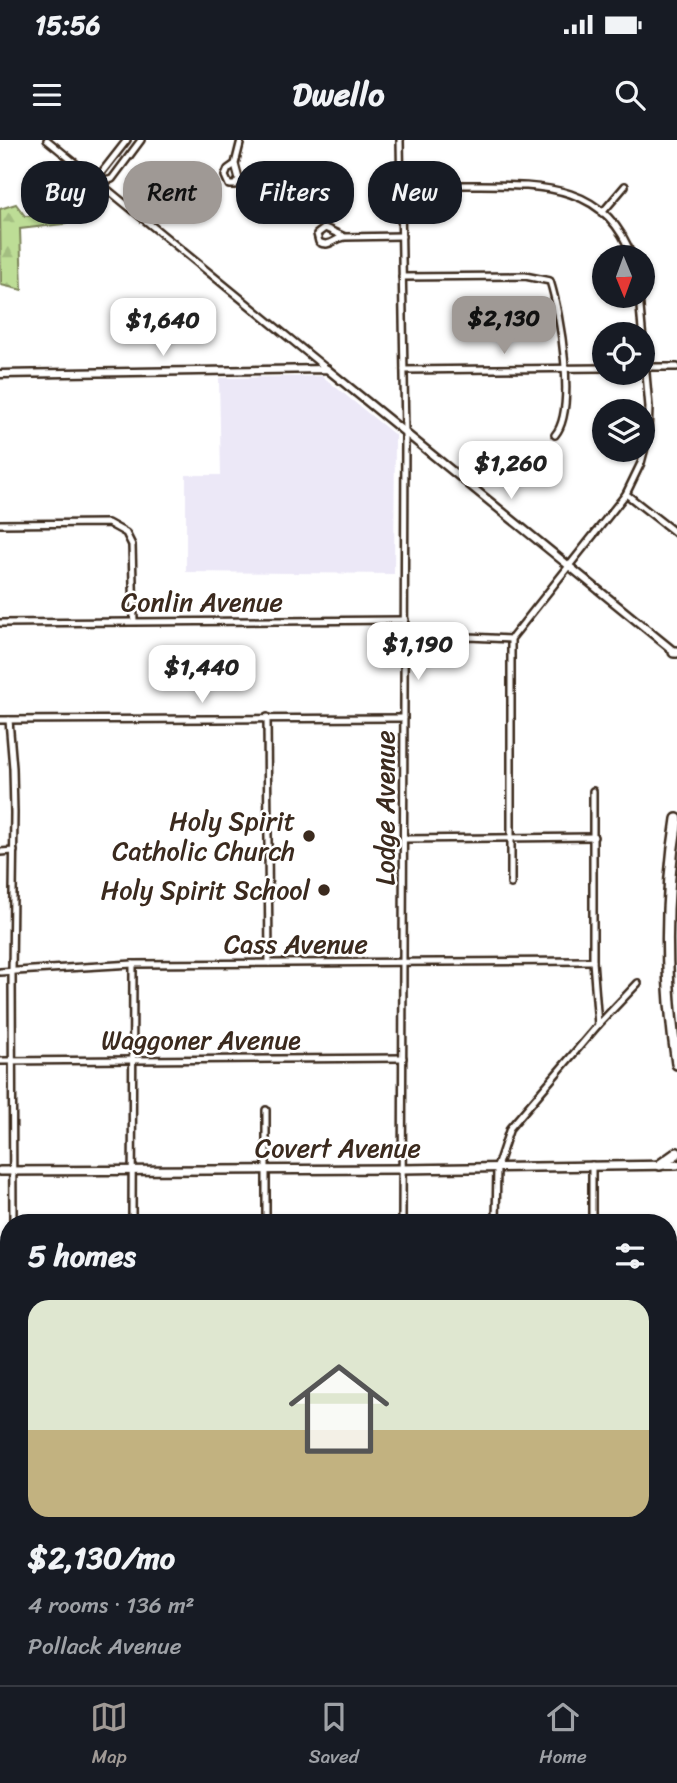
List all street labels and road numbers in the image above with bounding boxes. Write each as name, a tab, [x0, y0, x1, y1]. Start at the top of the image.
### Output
street label: Conlin Avenue	[121, 579, 283, 625]
street label: Lodge Avenue	[362, 730, 408, 886]
street label: Cass Avenue	[224, 921, 368, 967]
street label: Waggoner Avenue	[101, 1017, 301, 1063]
street label: Covert Avenue	[255, 1125, 421, 1171]

